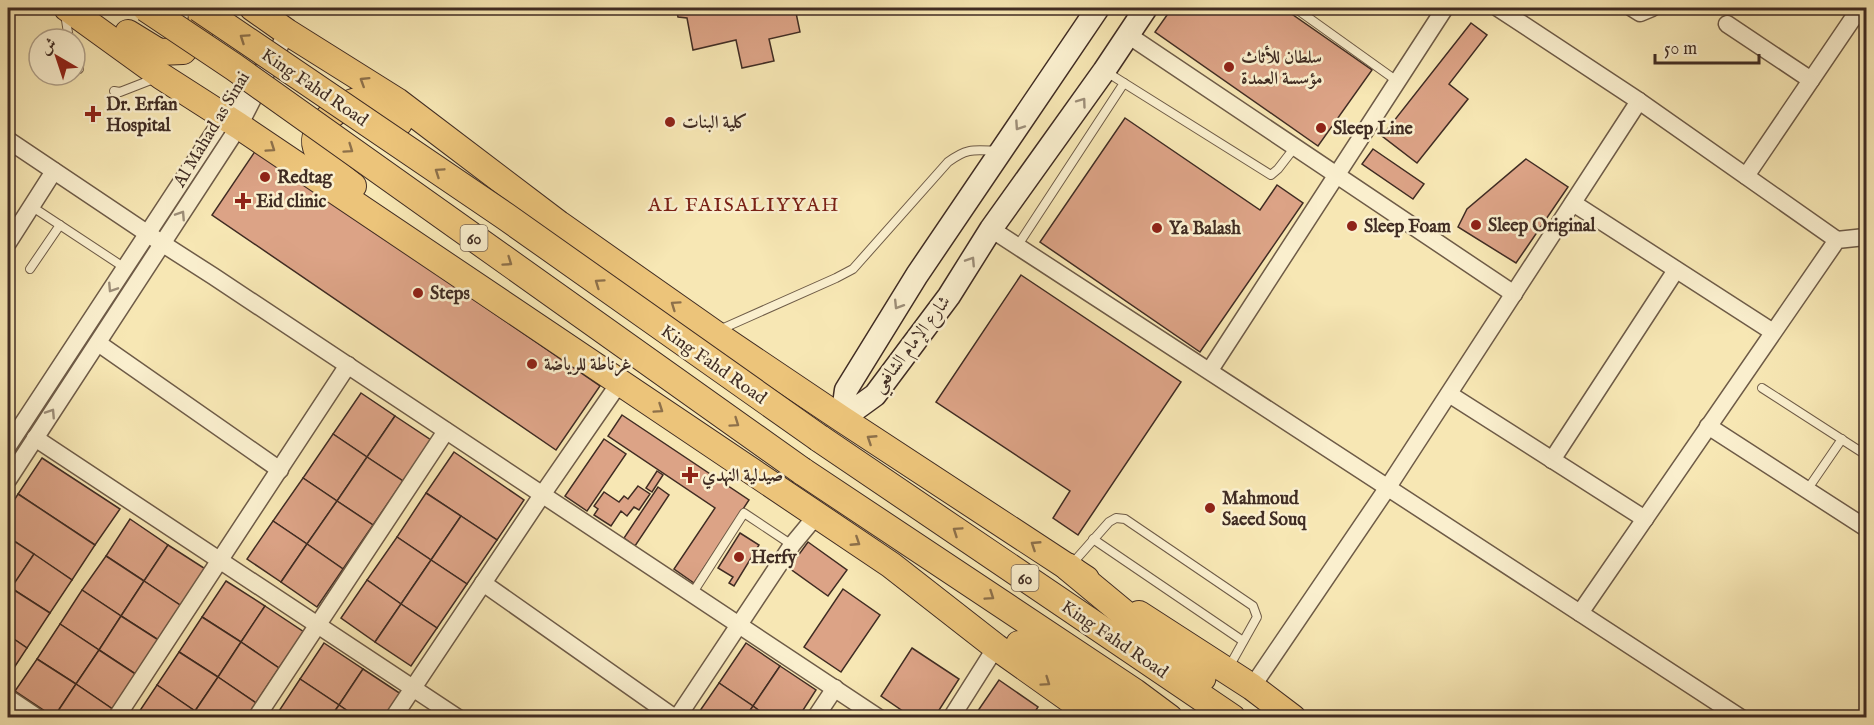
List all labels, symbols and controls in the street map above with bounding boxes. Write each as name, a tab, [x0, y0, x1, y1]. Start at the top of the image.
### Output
north arrow	[27, 27, 87, 87]
scale bar	[1655, 27, 1758, 65]
text: ش	[36, 34, 61, 60]
one-way arrow	[239, 34, 250, 45]
text: 50 m	[1664, 38, 1697, 61]
street label: King Fahd Road	[256, 44, 372, 133]
place label: سلطان للأثاث مؤسسة العمدة	[1241, 45, 1323, 91]
marker: سلطان للأثاث مؤسسة العمدة	[1222, 60, 1236, 74]
street label: Al Mahad as Sinai	[168, 68, 256, 193]
one-way arrow	[360, 77, 371, 88]
place label: Dr. Erfan Hospital	[106, 94, 178, 138]
one-way arrow	[1075, 97, 1086, 108]
marker: Dr. Erfan Hospital	[84, 105, 102, 123]
place label: كلية البنات	[682, 112, 748, 135]
marker: كلية البنات	[663, 115, 677, 129]
place label: Sleep Line	[1333, 118, 1413, 141]
one-way arrow	[1015, 119, 1026, 130]
marker: Sleep Line	[1314, 121, 1328, 135]
one-way arrow	[264, 141, 275, 152]
one-way arrow	[342, 142, 353, 153]
place label: Redtag	[277, 167, 333, 190]
one-way arrow	[435, 168, 446, 179]
marker: Redtag	[258, 170, 272, 184]
place label: Eid clinic	[256, 191, 327, 214]
marker: Eid clinic	[234, 192, 252, 210]
district label: AL FAISALIYYAH	[647, 193, 840, 218]
one-way arrow	[174, 211, 186, 221]
place label: Sleep Original	[1488, 215, 1597, 238]
place label: Sleep Foam	[1364, 216, 1451, 239]
place label: Ya Balash	[1169, 218, 1241, 241]
marker: Sleep Original	[1469, 218, 1483, 232]
marker: Sleep Foam	[1345, 219, 1359, 233]
marker: Ya Balash	[1150, 221, 1164, 235]
road number: 60	[460, 225, 488, 251]
one-way arrow	[501, 255, 512, 266]
one-way arrow	[963, 257, 974, 268]
one-way arrow	[595, 279, 606, 290]
one-way arrow	[108, 281, 119, 292]
place label: Steps	[430, 283, 470, 306]
marker: Steps	[411, 286, 425, 300]
street label: شارع الإمام الشافعي	[868, 291, 960, 401]
one-way arrow	[894, 299, 906, 309]
one-way arrow	[671, 301, 682, 312]
street label: King Fahd Road	[656, 320, 771, 410]
place label: غرناطة للرياضة	[544, 354, 632, 377]
marker: غرناطة للرياضة	[525, 357, 539, 371]
one-way arrow	[653, 402, 664, 413]
one-way arrow	[44, 409, 55, 420]
one-way arrow	[729, 416, 740, 427]
one-way arrow	[867, 435, 878, 446]
place label: صيدلية النهدي	[702, 465, 783, 490]
marker: صيدلية النهدي	[683, 468, 697, 482]
place label: Mahmoud Saeed Souq	[1222, 488, 1307, 532]
marker: Mahmoud Saeed Souq	[1203, 501, 1217, 515]
one-way arrow	[953, 528, 964, 539]
one-way arrow	[850, 534, 860, 546]
one-way arrow	[1030, 542, 1041, 553]
place label: Herfy	[751, 547, 798, 570]
marker: Herfy	[732, 550, 746, 564]
road number: 60	[1012, 565, 1038, 591]
one-way arrow	[984, 589, 995, 600]
street label: King Fahd Road	[1056, 596, 1172, 685]
one-way arrow	[1040, 675, 1051, 686]

